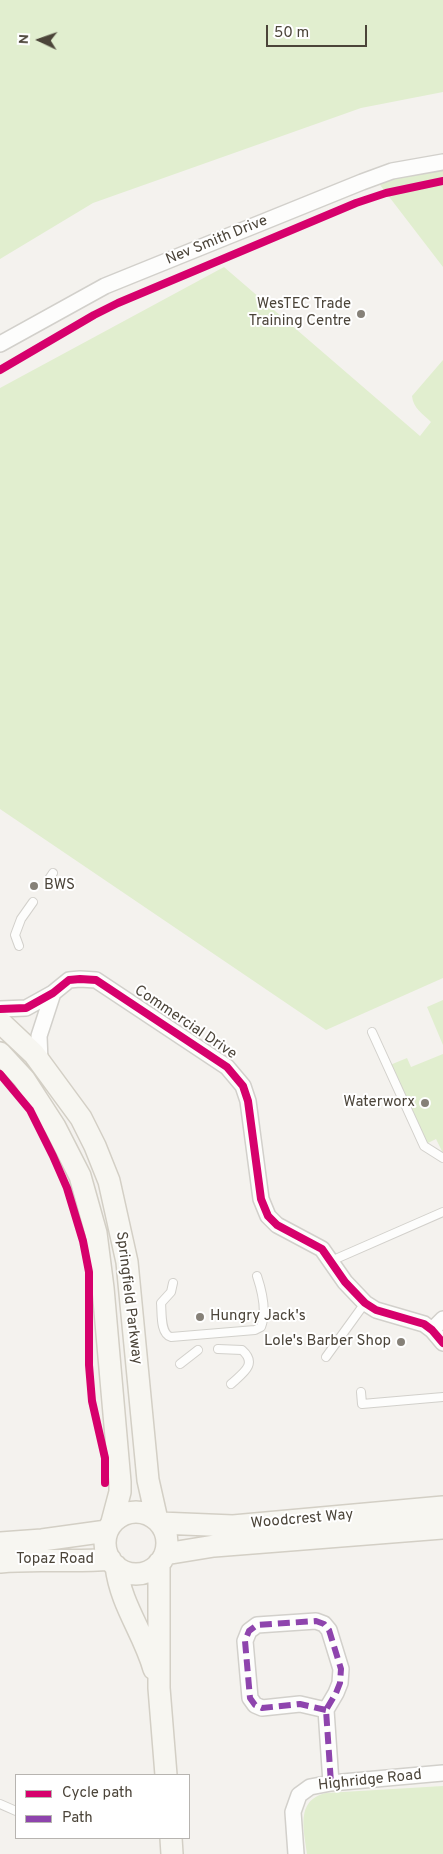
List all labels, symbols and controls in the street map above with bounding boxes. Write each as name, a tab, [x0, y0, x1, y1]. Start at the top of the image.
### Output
north arrow	[15, 15, 65, 65]
scale bar	[268, 15, 369, 47]
text: 50 m	[274, 24, 309, 43]
text: N	[16, 34, 33, 45]
street label: Nev Smith Drive	[164, 212, 270, 270]
place label: WesTEC Trade Training Centre	[249, 296, 351, 331]
marker: WesTEC Trade Training Centre	[355, 308, 367, 320]
place label: BWS	[44, 877, 75, 895]
marker: BWS	[28, 880, 40, 892]
street label: Commercial Drive	[130, 982, 240, 1064]
place label: Waterworx	[343, 1094, 415, 1112]
marker: Waterworx	[419, 1097, 431, 1109]
street label: Springfield Parkway	[111, 1230, 145, 1366]
place label: Hungry Jack's	[210, 1308, 306, 1326]
marker: Hungry Jack's	[194, 1311, 206, 1323]
place label: Lole's Barber Shop	[264, 1333, 391, 1351]
marker: Lole's Barber Shop	[395, 1336, 407, 1348]
street label: Woodcrest Way	[250, 1507, 354, 1533]
street label: Topaz Road	[16, 1551, 94, 1569]
street label: Highridge Road	[317, 1767, 423, 1795]
legend	[15, 1774, 190, 1839]
text: Cycle path	[62, 1784, 133, 1803]
text: Path	[62, 1809, 93, 1828]

